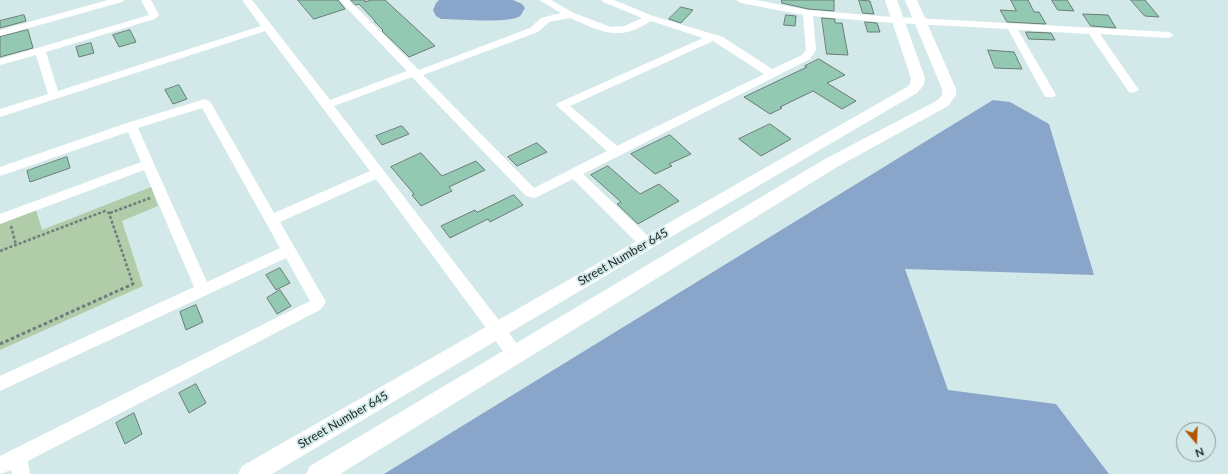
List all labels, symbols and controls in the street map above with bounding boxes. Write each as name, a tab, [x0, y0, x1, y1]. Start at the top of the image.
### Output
street label: Street Number 645	[575, 225, 671, 289]
street label: Street Number 645	[295, 388, 391, 452]
north arrow	[1176, 422, 1216, 462]
text: N	[1194, 445, 1206, 460]

